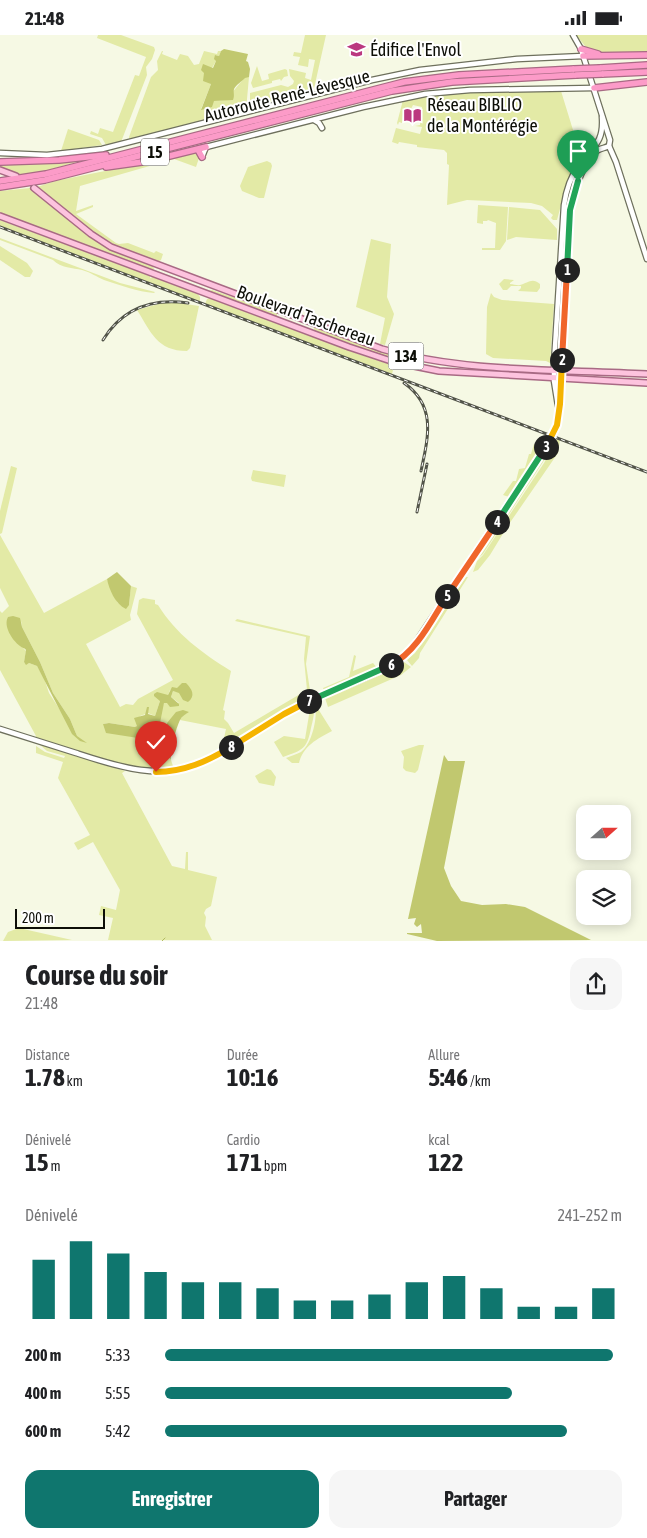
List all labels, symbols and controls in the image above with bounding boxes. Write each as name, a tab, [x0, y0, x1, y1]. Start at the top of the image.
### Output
text: 21:48	[25, 7, 64, 29]
place label: Édifice l'Envol	[370, 39, 462, 60]
school or university icon: Édifice l'Envol	[346, 40, 366, 60]
street label: Autoroute René-Lévesque	[202, 65, 372, 126]
place label: Réseau BIBLIO de la Montérégie	[427, 94, 538, 136]
library icon: Réseau BIBLIO de la Montérégie	[403, 105, 423, 125]
pin	[557, 130, 599, 181]
icon: arrive	[564, 137, 592, 165]
road number: 15	[141, 139, 169, 165]
pin: 1	[554, 257, 580, 283]
text: 1	[564, 262, 571, 278]
street label: Boulevard Taschereau	[234, 281, 378, 350]
road number: 134	[388, 343, 424, 369]
pin: 2	[550, 347, 574, 373]
text: 2	[559, 352, 566, 368]
pin: 3	[534, 435, 558, 459]
text: 3	[543, 439, 550, 455]
pin: 4	[484, 509, 510, 535]
text: 4	[494, 514, 501, 530]
pin: 5	[434, 583, 460, 609]
text: 5	[444, 588, 451, 604]
pin: 6	[378, 653, 404, 677]
text: 6	[388, 657, 395, 673]
pin: 7	[296, 689, 322, 713]
text: 7	[306, 693, 313, 709]
pin	[135, 721, 177, 772]
icon: check	[142, 728, 170, 756]
pin: 8	[218, 735, 244, 759]
text: 8	[228, 739, 235, 755]
north arrow	[576, 805, 631, 860]
map controls	[576, 805, 631, 925]
button: layers	[576, 870, 631, 925]
scale bar	[15, 906, 105, 929]
text: 200 m	[22, 910, 54, 926]
button: share	[570, 958, 622, 1010]
text: Course du soir	[25, 959, 167, 991]
text: 21:48	[25, 994, 58, 1012]
text: Distance	[25, 1047, 70, 1063]
text: Durée	[227, 1047, 258, 1063]
text: Allure	[428, 1047, 460, 1063]
text: 1.78	[25, 1063, 65, 1091]
text: 10:16	[227, 1063, 279, 1091]
text: 5:46	[428, 1063, 468, 1091]
text: km	[65, 1073, 83, 1089]
text: /km	[468, 1073, 491, 1089]
text: Dénivelé	[25, 1132, 71, 1148]
text: Cardio	[227, 1132, 260, 1148]
text: kcal	[428, 1132, 450, 1148]
text: 15	[25, 1148, 49, 1176]
text: 171	[227, 1148, 262, 1176]
text: 122	[428, 1148, 464, 1176]
text: m	[49, 1158, 61, 1174]
text: bpm	[262, 1158, 287, 1174]
text: Dénivelé	[25, 1206, 78, 1224]
text: 241–252 m	[558, 1206, 622, 1224]
text: 200 m	[25, 1346, 61, 1364]
text: 5:33	[105, 1346, 130, 1364]
text: 400 m	[25, 1384, 61, 1402]
text: 5:55	[105, 1384, 130, 1402]
text: 600 m	[25, 1422, 61, 1440]
text: 5:42	[105, 1422, 130, 1440]
button: Enregistrer	[25, 1470, 319, 1528]
button: Partager	[329, 1470, 622, 1528]

